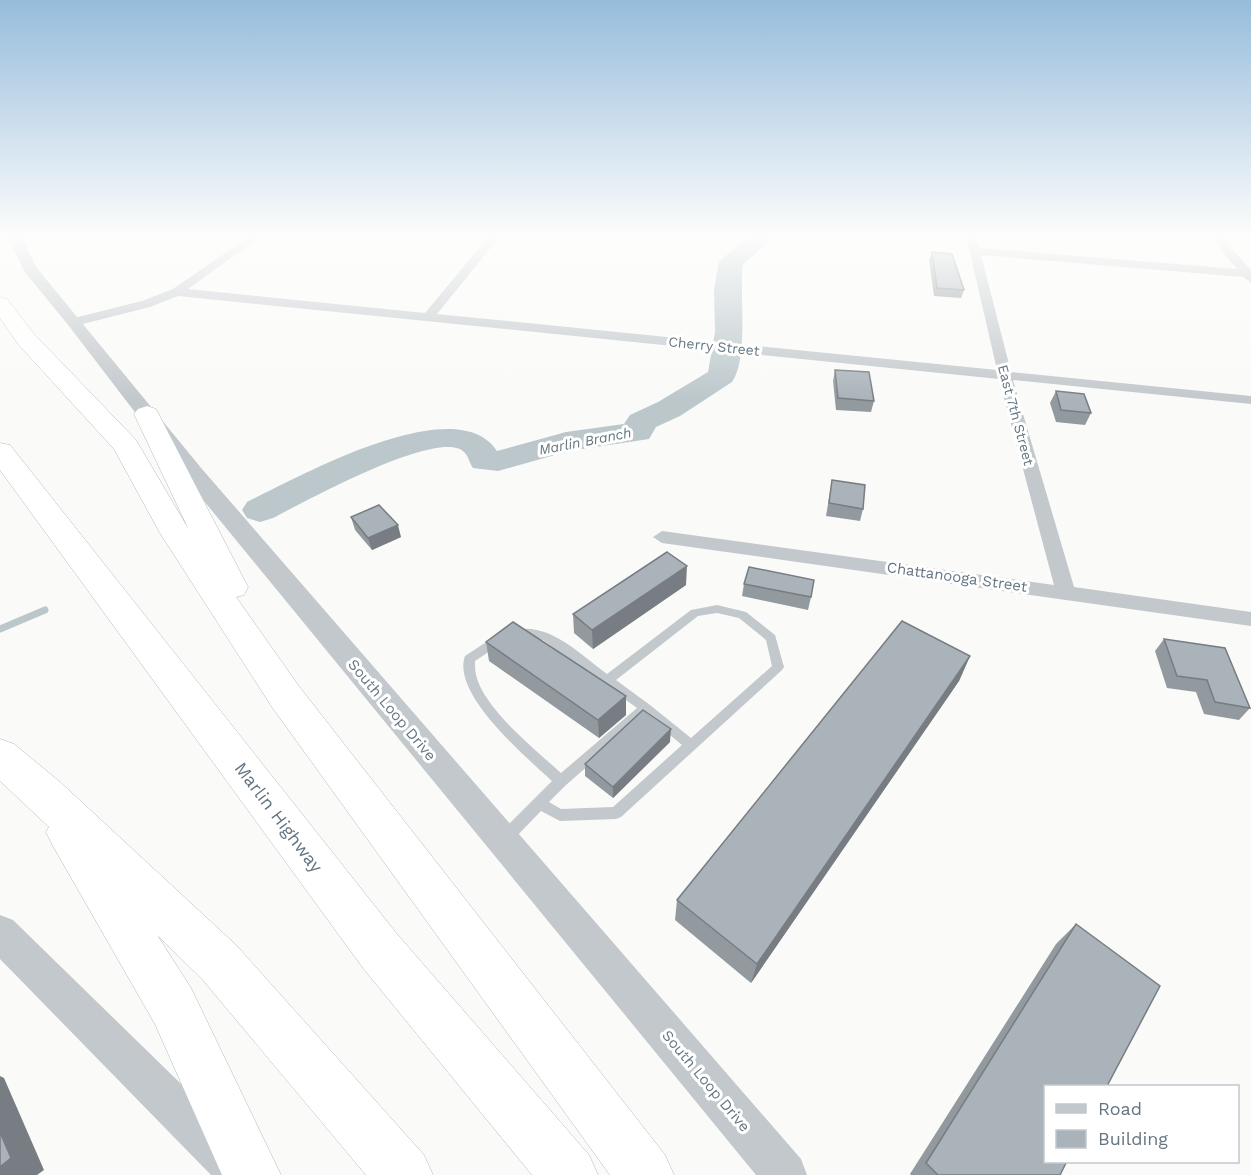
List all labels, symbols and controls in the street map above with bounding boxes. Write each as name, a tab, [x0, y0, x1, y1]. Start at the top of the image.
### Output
street label: Cherry Street	[668, 333, 760, 359]
street label: East 7th Street	[995, 363, 1037, 467]
water label: Marlin Branch	[537, 424, 633, 458]
street label: Chattanooga Street	[886, 558, 1029, 596]
street label: South Loop Drive	[344, 656, 440, 764]
street label: Marlin Highway	[231, 758, 328, 877]
street label: South Loop Drive	[658, 1027, 754, 1135]
legend	[1044, 1085, 1239, 1163]
text: Road	[1098, 1098, 1142, 1119]
text: Building	[1098, 1128, 1168, 1149]

